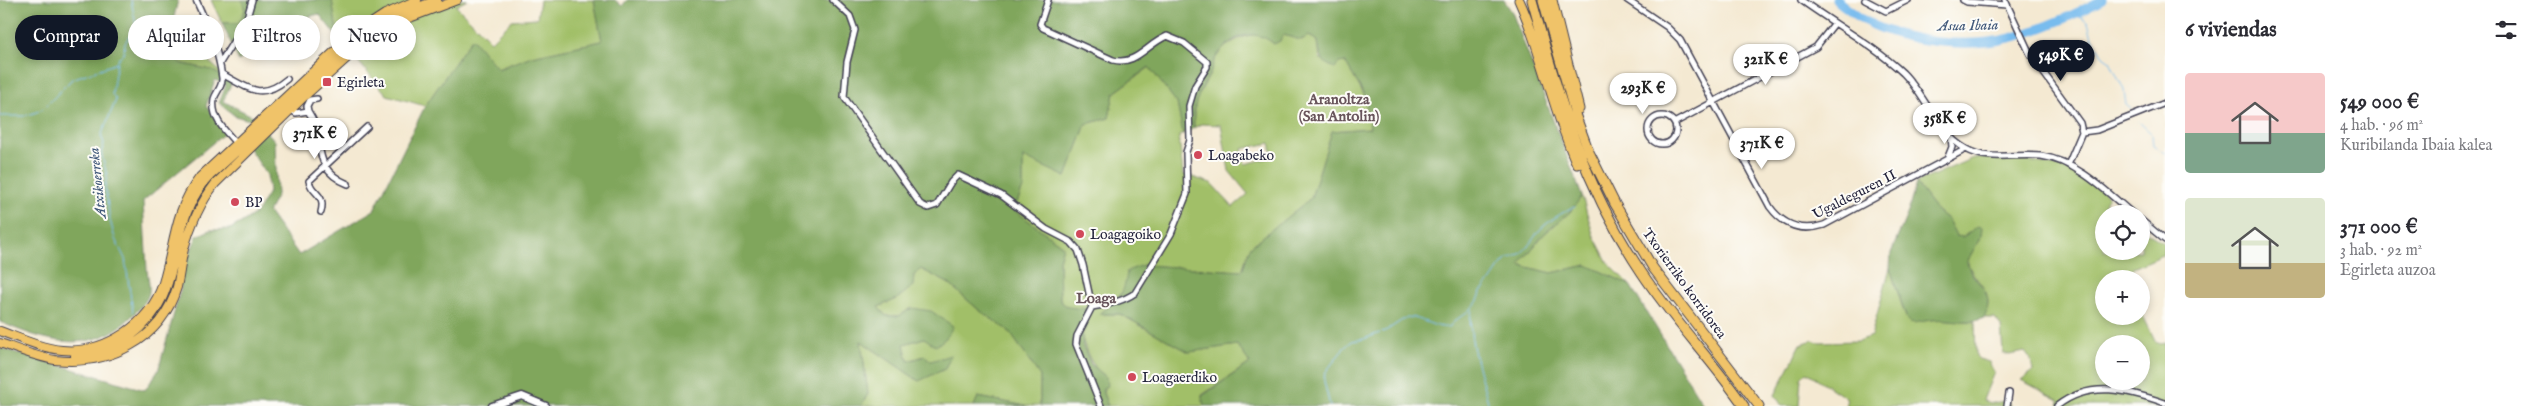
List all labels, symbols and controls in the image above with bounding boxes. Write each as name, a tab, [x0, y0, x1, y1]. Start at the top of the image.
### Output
chip: Comprar	[15, 15, 118, 60]
chip: Alquilar	[128, 15, 224, 60]
chip: Filtros	[234, 15, 320, 60]
chip: Nuevo	[330, 15, 416, 60]
water label: Asua Ibaia	[1935, 15, 1999, 36]
icon: filters	[2492, 16, 2520, 44]
text: 6 viviendas	[2185, 17, 2277, 44]
pin: 549K €	[2020, 39, 2102, 82]
pin: 321K €	[1725, 44, 1807, 86]
text: 549K €	[2039, 46, 2084, 66]
text: 321K €	[1744, 50, 1788, 70]
pin: 293K €	[1602, 72, 1684, 115]
place label: Egirleta	[337, 74, 385, 92]
marker: Egirleta	[321, 76, 333, 88]
text: 293K €	[1621, 79, 1665, 99]
text: 549 000 €	[2340, 89, 2419, 116]
district label: Aranoltza (San Antolin)	[1299, 90, 1379, 126]
icon: home	[2225, 93, 2285, 153]
pin: 358K €	[1904, 102, 1986, 145]
text: 358K €	[1924, 109, 1966, 129]
text: 4 hab. · 96 m²	[2340, 116, 2423, 136]
pin: 371K €	[274, 118, 356, 160]
text: 371K €	[293, 124, 337, 144]
pin: 371K €	[1721, 128, 1803, 170]
text: 371K €	[1740, 134, 1784, 154]
text: Kuribilanda Ibaia kalea	[2340, 136, 2493, 156]
water label: Atxikoerreka	[84, 146, 111, 221]
place label: Loagabeko	[1208, 147, 1275, 165]
marker: Loagabeko	[1192, 149, 1204, 161]
street label: Ugaldeguren II	[1810, 166, 1899, 224]
place label: BP	[245, 194, 262, 212]
marker: BP	[229, 196, 241, 208]
map controls	[2095, 205, 2150, 390]
button: locate	[2095, 205, 2150, 260]
text: 371 000 €	[2340, 214, 2418, 241]
icon: home	[2225, 218, 2285, 278]
street label: Txorierriko korridorea	[1638, 225, 1731, 343]
place label: Loagagoiko	[1090, 226, 1161, 244]
marker: Loagagoiko	[1074, 228, 1086, 240]
text: 3 hab. · 92 m²	[2340, 241, 2422, 261]
text: Egirleta auzoa	[2340, 261, 2436, 281]
button: +	[2095, 270, 2150, 325]
district label: Loaga	[1076, 289, 1117, 308]
button: −	[2095, 335, 2150, 390]
place label: Loagaerdiko	[1142, 369, 1217, 387]
marker: Loagaerdiko	[1126, 371, 1138, 383]

